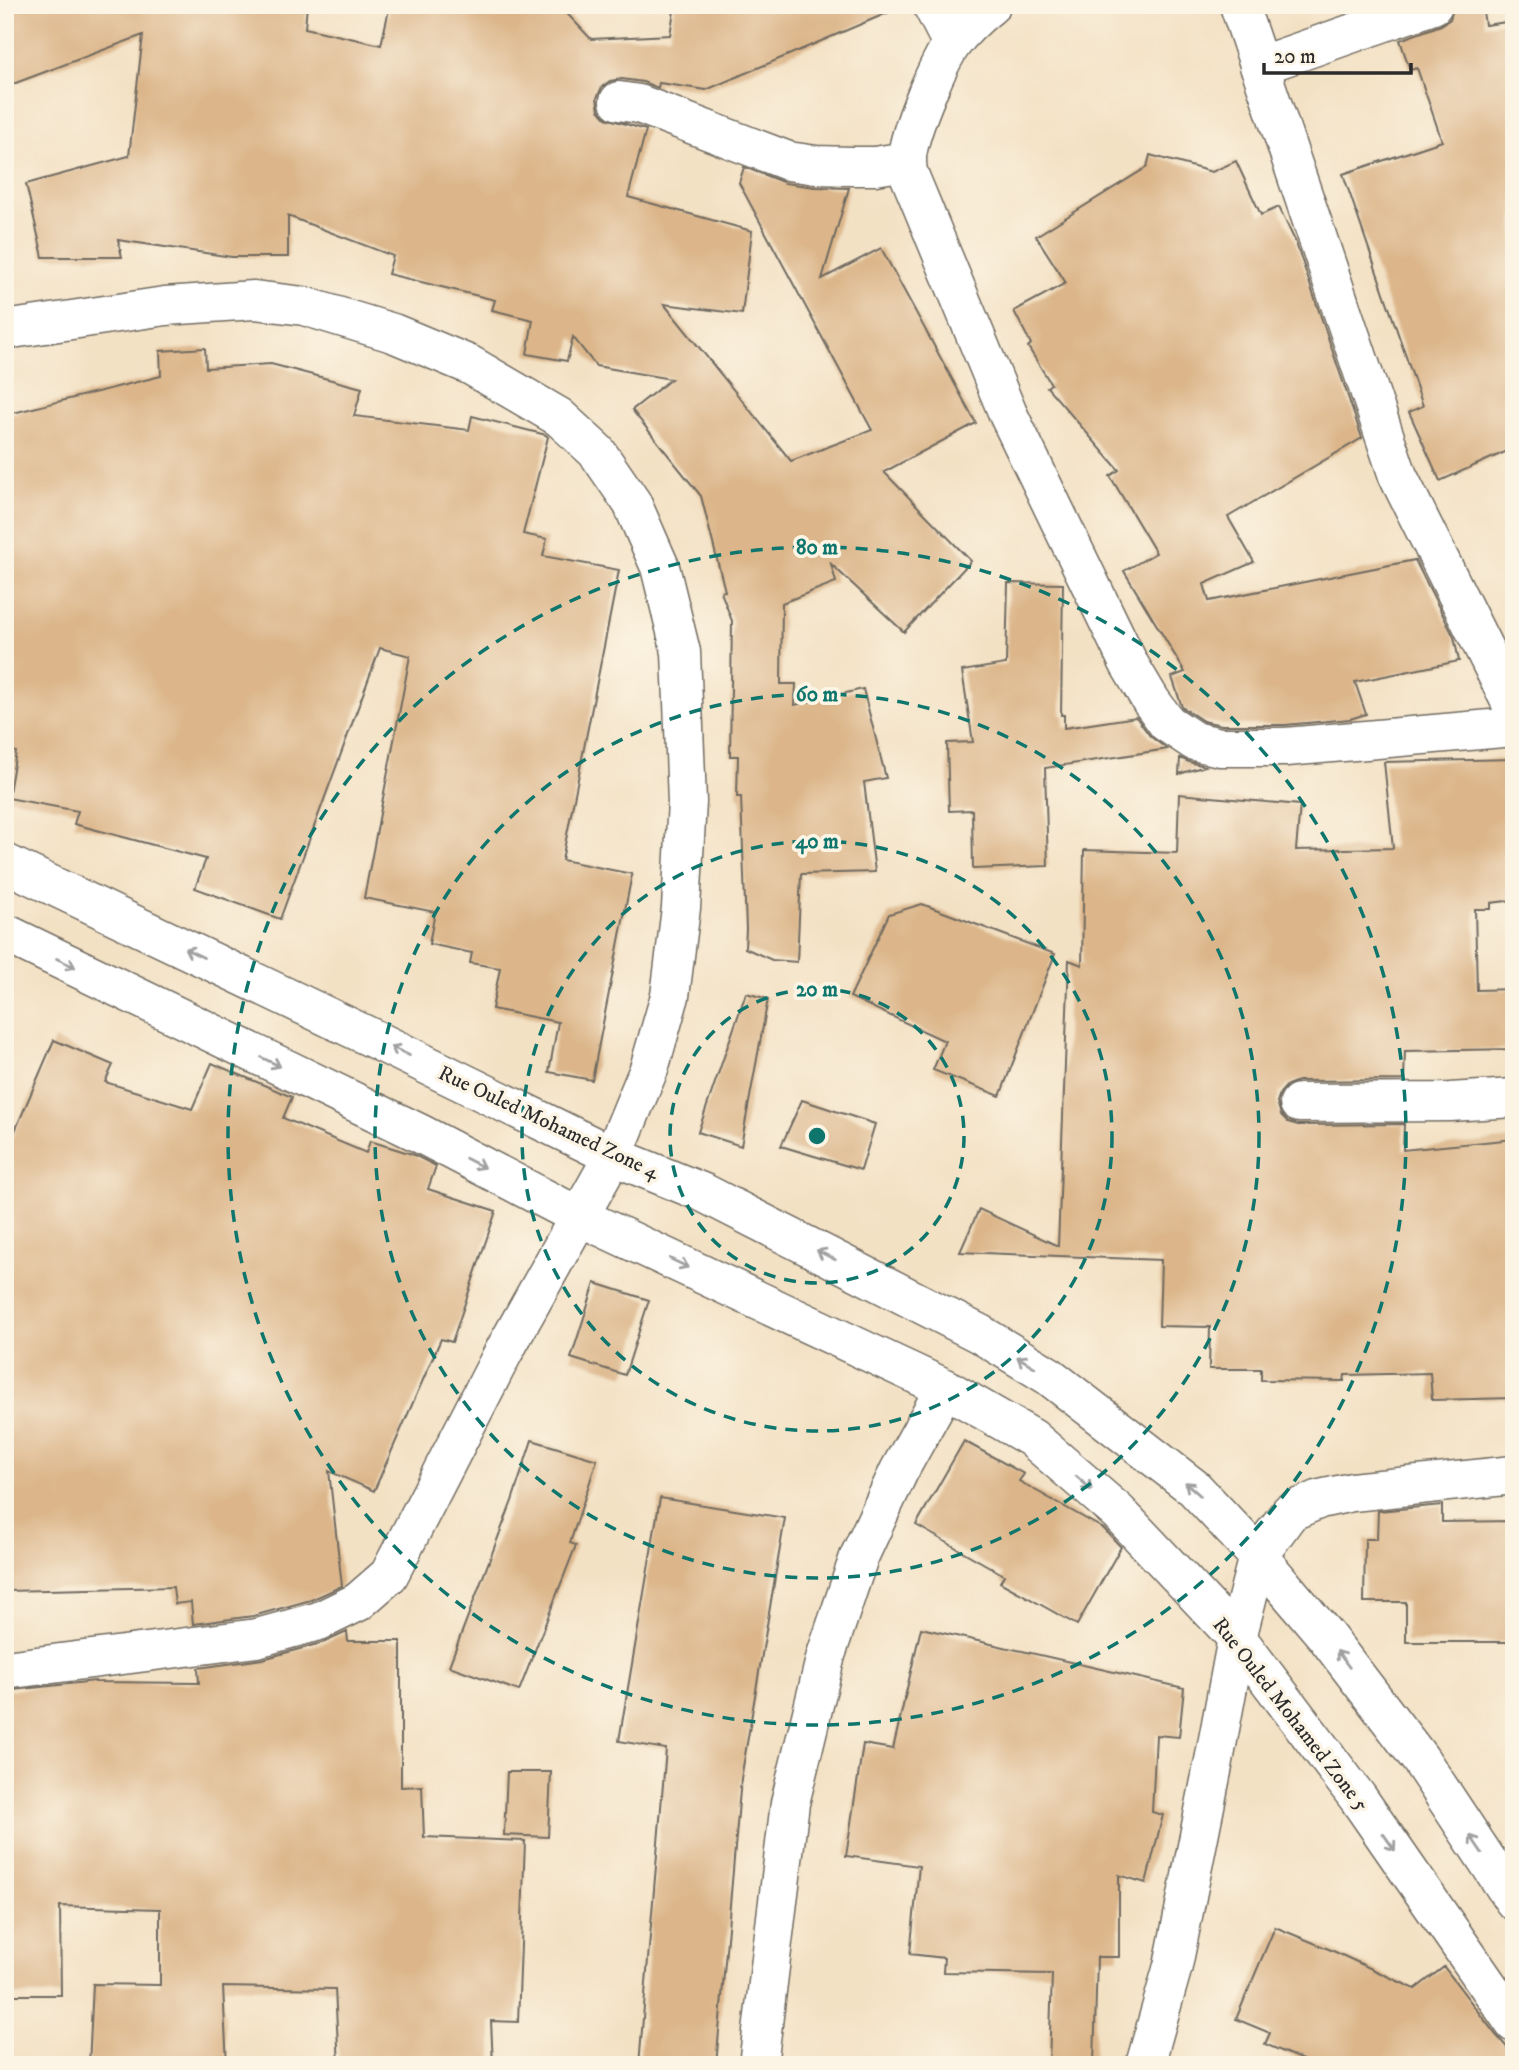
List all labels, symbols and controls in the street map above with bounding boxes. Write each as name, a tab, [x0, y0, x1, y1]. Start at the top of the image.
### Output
scale bar	[1264, 32, 1410, 76]
text: 20 m	[1274, 44, 1316, 70]
text: 80 m	[796, 535, 838, 561]
text: 60 m	[796, 682, 838, 708]
text: 40 m	[795, 829, 839, 855]
one-way arrow	[184, 946, 205, 959]
one-way arrow	[55, 957, 76, 971]
text: 20 m	[796, 977, 838, 1003]
one-way arrow	[390, 1044, 411, 1058]
one-way arrow	[260, 1056, 281, 1070]
street label: Rue Ouled Mohamed Zone 4	[434, 1060, 664, 1186]
centre of rings	[805, 1124, 829, 1148]
one-way arrow	[464, 1156, 485, 1170]
one-way arrow	[816, 1248, 836, 1262]
one-way arrow	[668, 1257, 690, 1270]
one-way arrow	[1017, 1355, 1037, 1369]
one-way arrow	[1074, 1475, 1092, 1491]
one-way arrow	[1185, 1480, 1202, 1497]
street label: Rue Ouled Mohamed Zone 5	[1206, 1613, 1374, 1817]
one-way arrow	[1336, 1650, 1351, 1669]
one-way arrow	[1382, 1832, 1396, 1851]
one-way arrow	[1469, 1835, 1483, 1854]

